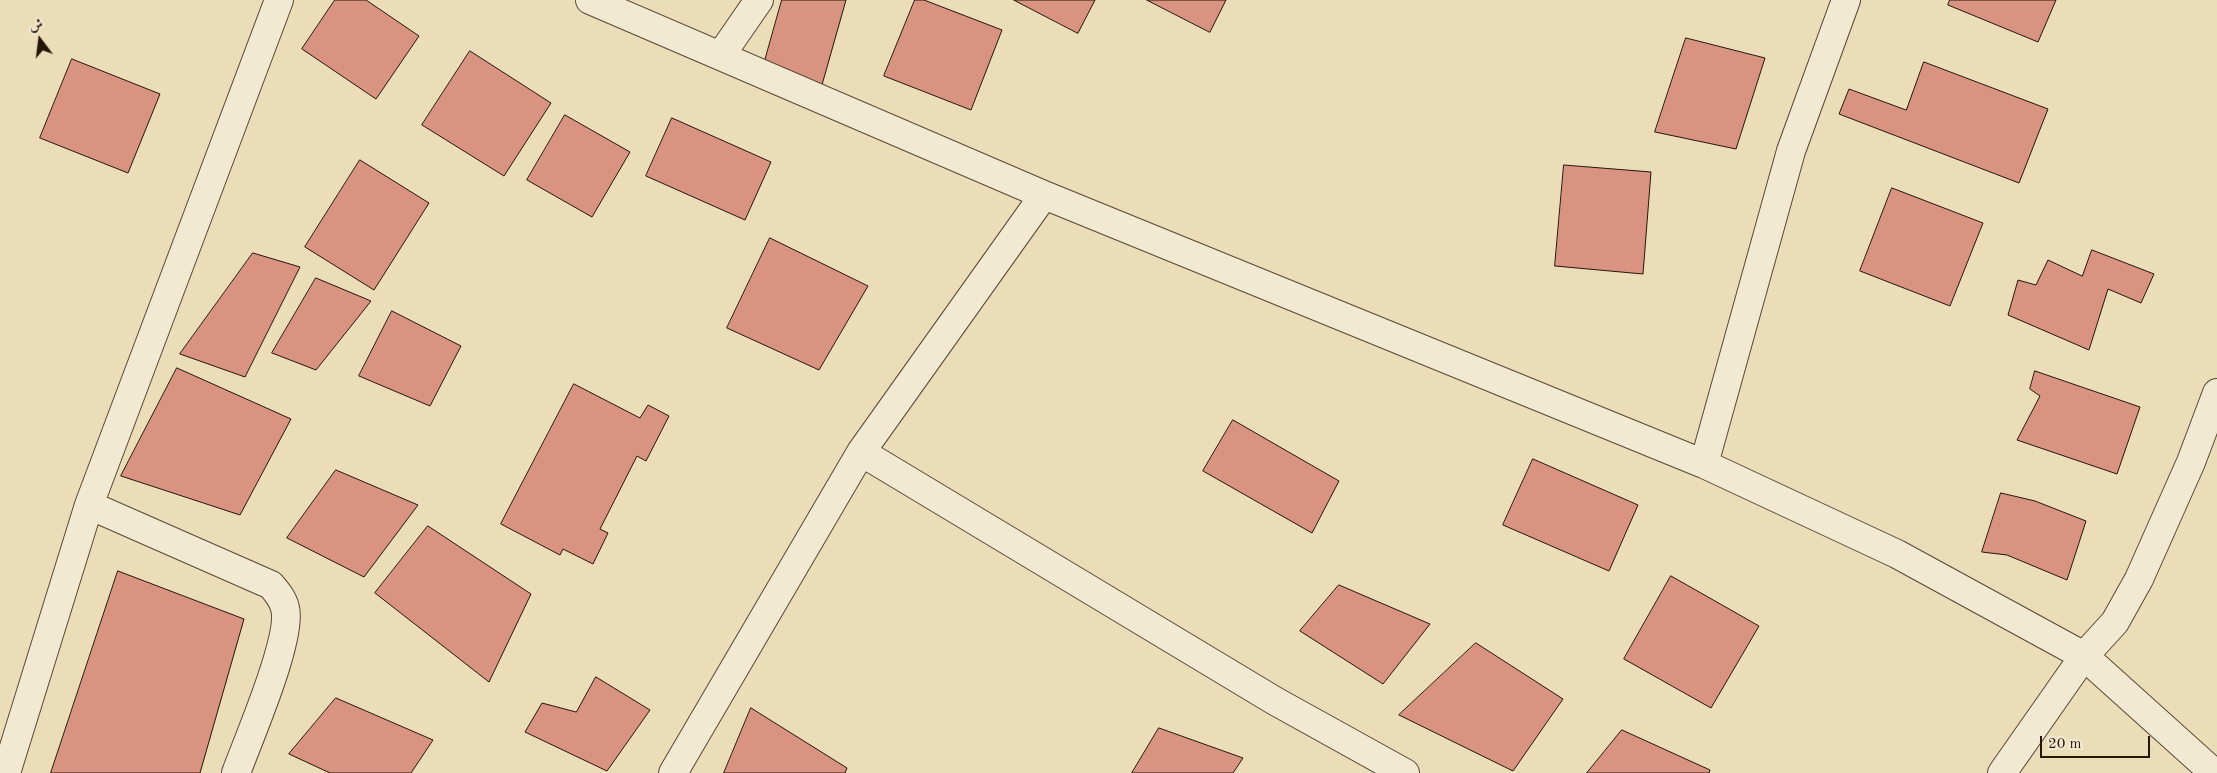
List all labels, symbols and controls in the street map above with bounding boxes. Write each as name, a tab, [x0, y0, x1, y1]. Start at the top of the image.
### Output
north arrow	[15, 15, 65, 65]
text: ش	[28, 17, 45, 34]
scale bar	[2042, 726, 2152, 758]
text: 20 m	[2048, 737, 2082, 752]

